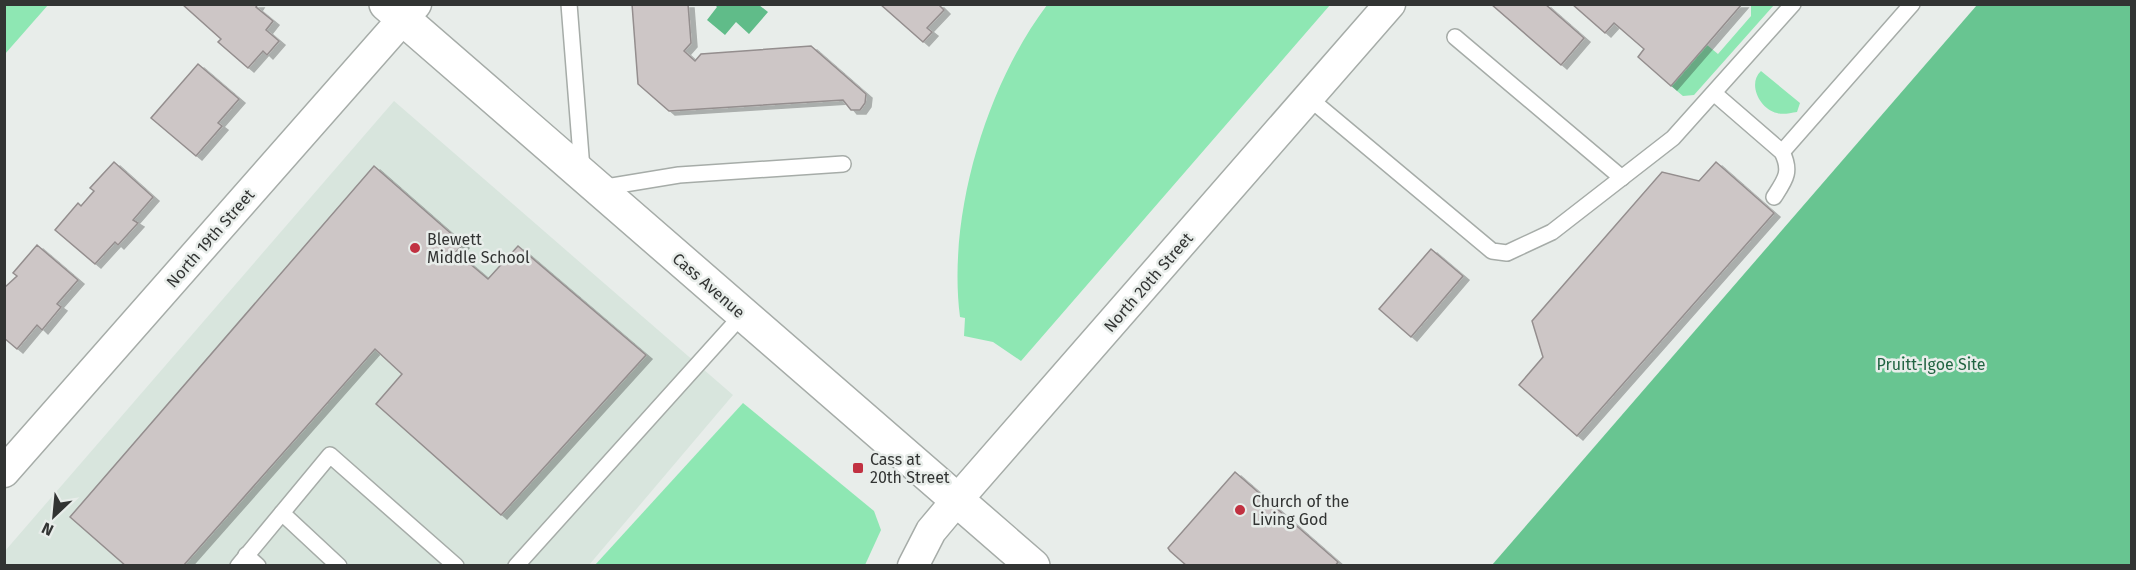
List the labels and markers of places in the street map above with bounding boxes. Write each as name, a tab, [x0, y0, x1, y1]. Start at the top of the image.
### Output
place label: Blewett Middle School	[427, 230, 530, 267]
marker: Blewett Middle School	[408, 241, 422, 255]
place label: Cass at 20th Street	[870, 450, 950, 487]
marker: Cass at 20th Street	[851, 461, 865, 475]
place label: Church of the Living God	[1252, 492, 1349, 529]
marker: Church of the Living God	[1233, 503, 1247, 517]

